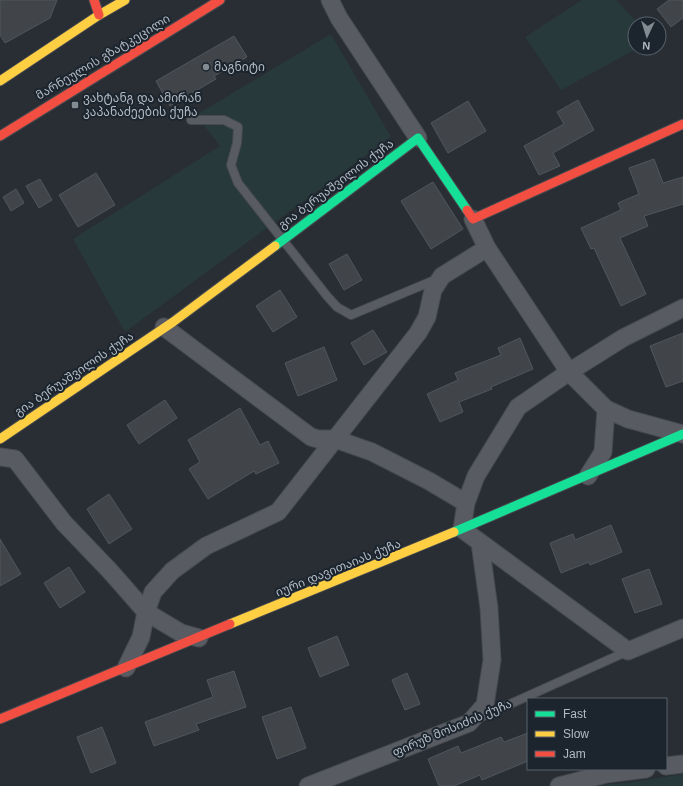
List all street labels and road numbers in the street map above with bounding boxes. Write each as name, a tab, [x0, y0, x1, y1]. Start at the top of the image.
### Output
street label: მარნეულის გზატკეცილი	[33, 11, 173, 103]
street label: გია ბერუაშვილის ქუჩა	[276, 136, 397, 233]
street label: გია ბერუაშვილის ქუჩა	[12, 329, 137, 420]
street label: იური დავითაიას ქუჩა	[273, 536, 403, 600]
street label: ფირუზ მოსიძის ქუჩა	[390, 696, 514, 760]

